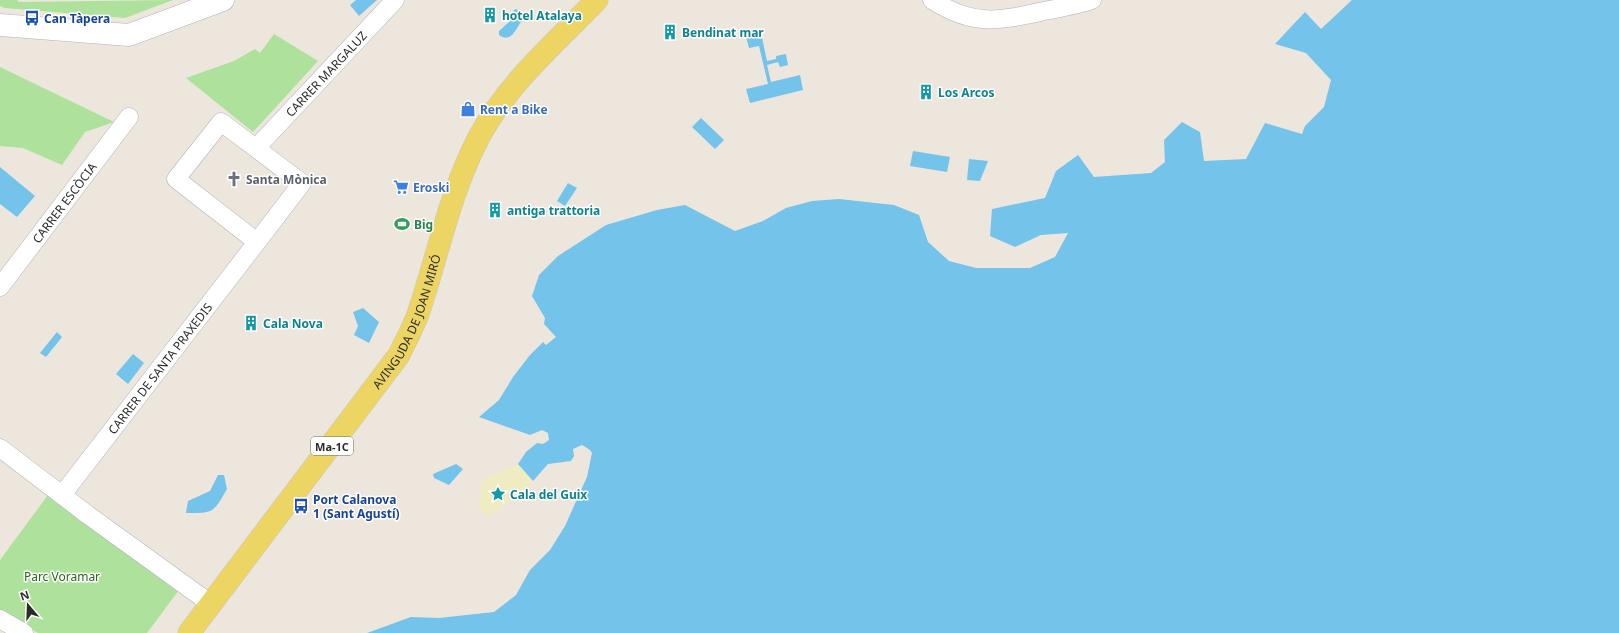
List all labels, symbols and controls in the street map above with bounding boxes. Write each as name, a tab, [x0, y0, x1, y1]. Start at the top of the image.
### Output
building icon: hotel Atalaya	[481, 6, 499, 24]
place label: hotel Atalaya	[502, 7, 582, 24]
bus stop icon: Can Tàpera	[23, 9, 41, 27]
place label: Can Tàpera	[44, 10, 110, 27]
building icon: Bendinat mar	[661, 23, 679, 41]
place label: Bendinat mar	[682, 24, 764, 41]
street label: CARRER MARGALUZ	[281, 27, 370, 120]
building icon: Los Arcos	[917, 83, 935, 101]
place label: Los Arcos	[938, 84, 995, 101]
shop icon: Rent a Bike	[459, 100, 477, 118]
place label: Rent a Bike	[480, 101, 548, 118]
street label: CARRER ESCÒCIA	[28, 159, 100, 246]
church icon: Santa Mònica	[225, 170, 243, 188]
place label: Santa Mònica	[246, 171, 327, 188]
supermarket icon: Eroski	[392, 178, 410, 196]
place label: Eroski	[413, 179, 449, 196]
building icon: antiga trattoria	[486, 201, 504, 219]
place label: antiga trattoria	[507, 202, 600, 219]
sports icon: Big	[393, 215, 411, 233]
place label: Big	[414, 216, 433, 233]
street label: AVINGUDA DE JOAN MIRÓ	[368, 252, 444, 392]
street label: CARRER DE SANTA PRAXEDIS	[104, 299, 216, 437]
building icon: Cala Nova	[242, 314, 260, 332]
place label: Cala Nova	[263, 315, 323, 332]
road number: Ma-1C	[311, 437, 353, 455]
place icon: Cala del Guix	[489, 485, 507, 503]
place label: Cala del Guix	[510, 486, 587, 503]
place label: Port Calanova 1 (Sant Agustí)	[313, 491, 400, 522]
bus stop icon: Port Calanova 1 (Sant Agustí)	[292, 497, 310, 515]
park label: Parc Voramar	[24, 568, 100, 585]
north arrow	[8, 585, 48, 625]
text: N	[18, 587, 31, 604]

